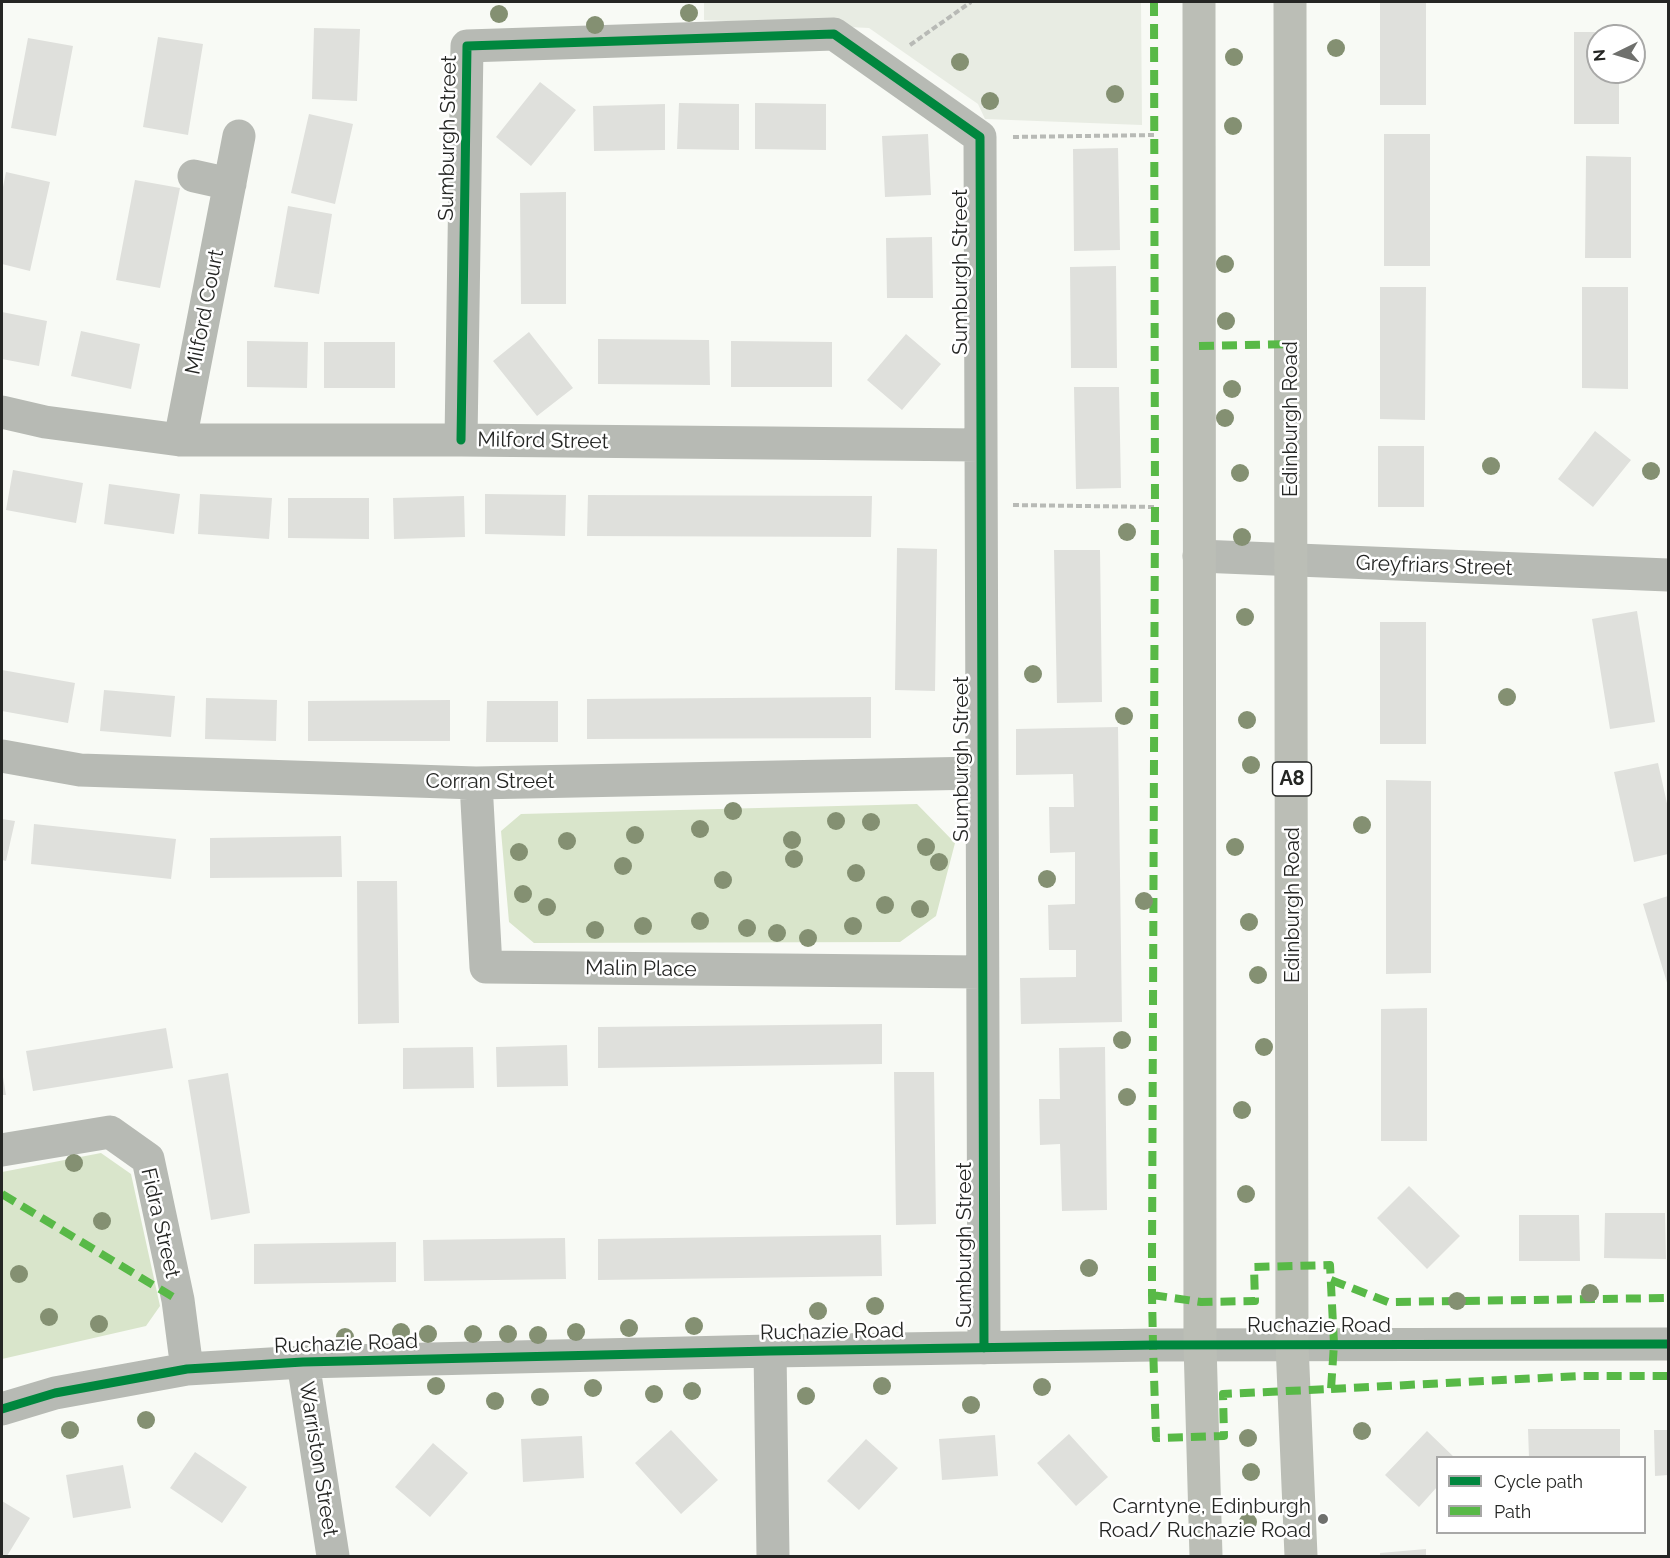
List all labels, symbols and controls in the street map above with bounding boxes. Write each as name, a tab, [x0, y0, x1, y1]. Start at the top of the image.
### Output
north arrow	[1586, 24, 1646, 84]
text: N	[1590, 49, 1610, 62]
street label: Sumburgh Street	[434, 55, 462, 221]
street label: Sumburgh Street	[948, 189, 974, 355]
street label: Milford Court	[181, 247, 229, 377]
street label: Edinburgh Road	[1278, 341, 1304, 497]
street label: Milford Street	[477, 427, 609, 455]
street label: Greyfriars Street	[1355, 551, 1513, 581]
street label: Sumburgh Street	[949, 676, 975, 842]
road number: A8	[1272, 762, 1312, 796]
street label: Corran Street	[426, 769, 554, 795]
street label: Edinburgh Road	[1280, 827, 1306, 983]
street label: Malin Place	[585, 955, 697, 983]
street label: Sumburgh Street	[952, 1162, 978, 1328]
street label: Fidra Street	[135, 1165, 185, 1281]
street label: Ruchazie Road	[1247, 1313, 1391, 1339]
street label: Ruchazie Road	[760, 1318, 904, 1346]
street label: Ruchazie Road	[274, 1329, 418, 1359]
street label: Warriston Street	[293, 1380, 343, 1538]
legend	[1436, 1456, 1646, 1534]
text: Cycle path	[1494, 1471, 1583, 1492]
place label: Carntyne, Edinburgh Road/ Ruchazie Road	[1098, 1494, 1311, 1544]
text: Path	[1494, 1501, 1531, 1522]
marker: Carntyne, Edinburgh Road/ Ruchazie Road	[1316, 1512, 1330, 1526]

